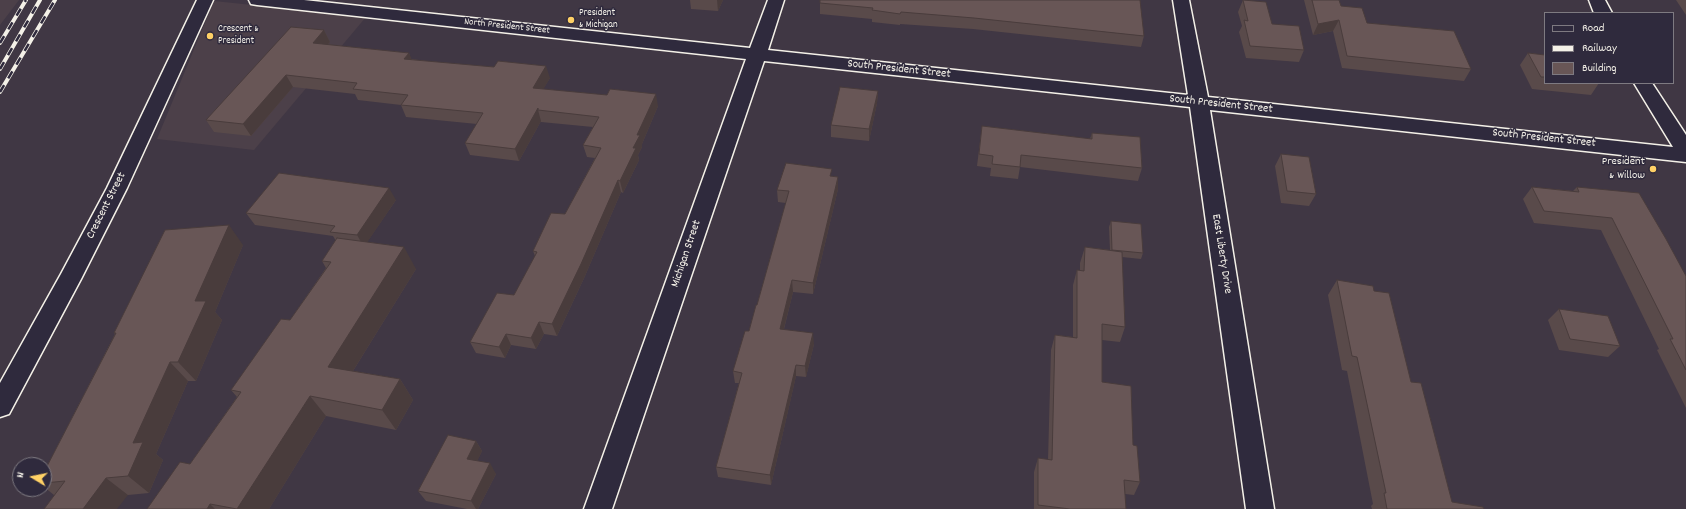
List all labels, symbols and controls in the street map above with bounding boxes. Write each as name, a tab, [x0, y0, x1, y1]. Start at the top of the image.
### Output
place label: President & Michigan	[579, 8, 617, 32]
legend	[1544, 12, 1674, 84]
marker: President & Michigan	[566, 15, 576, 25]
street label: North President Street	[463, 17, 551, 37]
text: Road	[1582, 20, 1604, 37]
place label: Crescent & President	[218, 24, 259, 48]
marker: Crescent & President	[205, 31, 215, 41]
text: Railway	[1582, 40, 1617, 57]
street label: South President Street	[847, 57, 951, 83]
text: Building	[1582, 60, 1617, 77]
street label: South President Street	[1169, 92, 1273, 118]
street label: South President Street	[1492, 126, 1596, 152]
place label: President & Willow	[1602, 155, 1645, 183]
marker: President & Willow	[1648, 164, 1658, 174]
street label: Crescent Street	[84, 170, 130, 242]
street label: East Liberty Drive	[1208, 213, 1234, 295]
street label: Michigan Street	[669, 219, 705, 289]
north arrow	[12, 457, 52, 497]
text: N	[13, 471, 30, 479]

